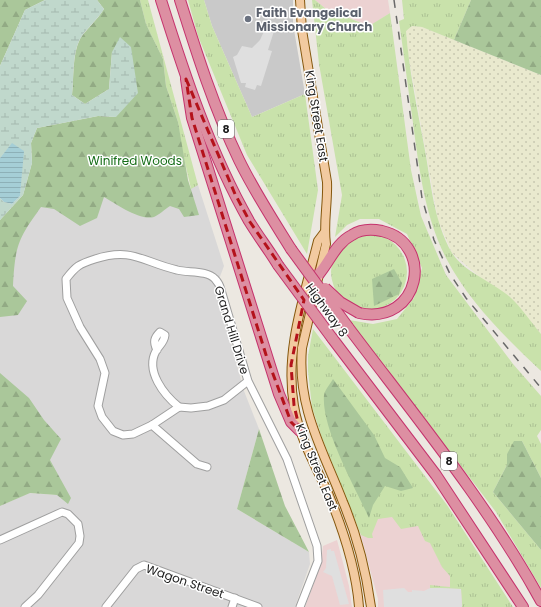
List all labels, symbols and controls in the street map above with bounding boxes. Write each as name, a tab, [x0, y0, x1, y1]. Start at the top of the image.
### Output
place label: Faith Evangelical Missionary Church	[256, 4, 372, 35]
marker: Faith Evangelical Missionary Church	[243, 14, 253, 24]
street label: King Street East	[301, 69, 333, 163]
road number: 8	[218, 120, 234, 138]
park label: Winifred Woods	[88, 152, 182, 169]
street label: Highway 8	[302, 280, 352, 340]
street label: Grand Hill Drive	[211, 284, 253, 376]
street label: King Street East	[292, 421, 342, 513]
road number: 8	[441, 452, 457, 470]
street label: Wagon Street	[144, 560, 226, 602]

